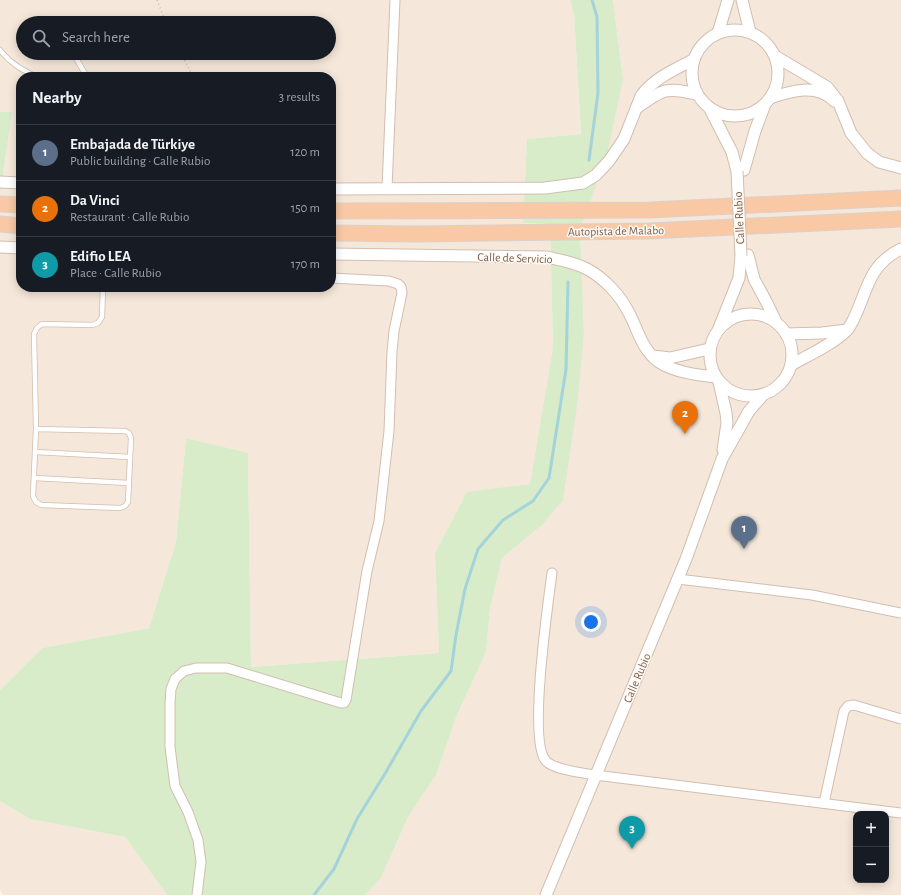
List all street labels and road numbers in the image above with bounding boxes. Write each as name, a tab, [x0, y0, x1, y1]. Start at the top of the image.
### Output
street label: Calle Rubio	[732, 191, 746, 245]
street label: Autopista de Malabo	[568, 224, 664, 238]
street label: Calle de Servicio	[477, 251, 553, 265]
street label: Calle Rubio	[621, 651, 653, 705]

